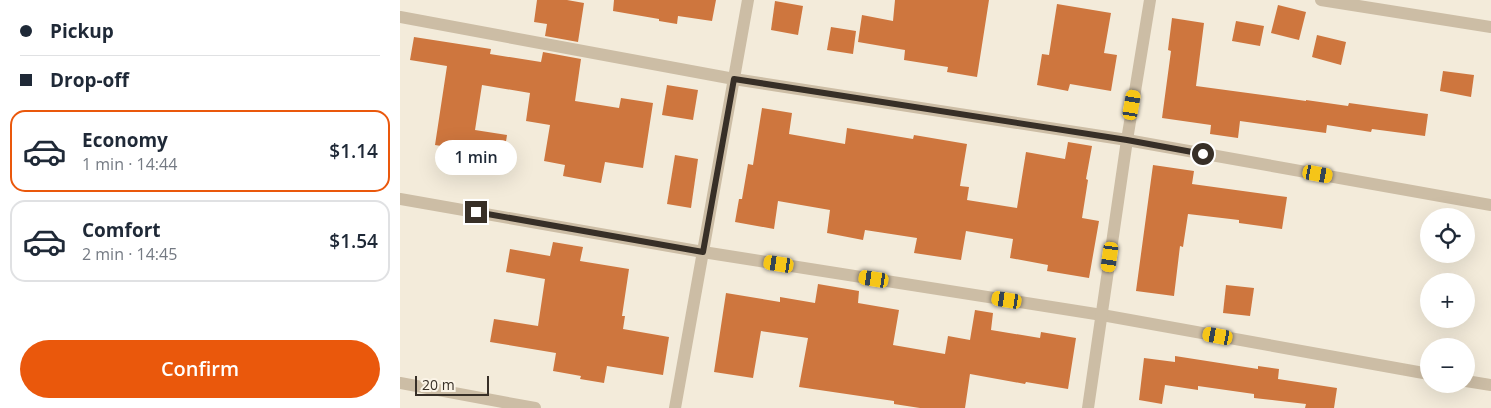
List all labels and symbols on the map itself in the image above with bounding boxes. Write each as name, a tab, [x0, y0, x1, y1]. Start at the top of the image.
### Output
car	[1122, 89, 1141, 121]
callout: 1 min	[435, 140, 517, 174]
route start	[1192, 143, 1214, 165]
car	[1301, 164, 1334, 184]
route end	[465, 201, 487, 223]
car	[1100, 241, 1119, 273]
car	[763, 254, 794, 274]
car	[858, 269, 889, 289]
car	[991, 290, 1022, 310]
car	[1201, 326, 1234, 346]
scale bar	[415, 373, 489, 396]

